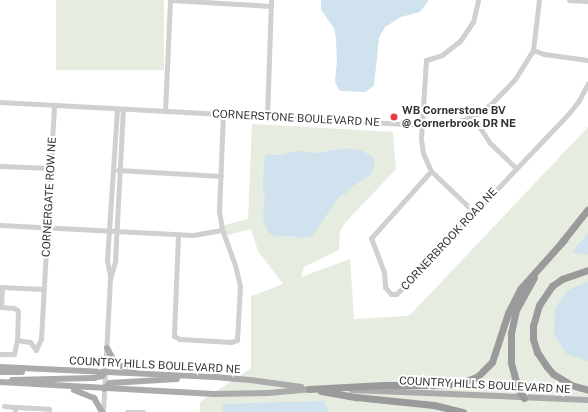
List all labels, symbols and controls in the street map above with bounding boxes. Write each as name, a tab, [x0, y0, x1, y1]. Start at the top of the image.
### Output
place label: WB Cornerstone BV @ Cornerbrook DR NE	[402, 104, 516, 130]
street label: CORNERSTONE BOULEVARD NE	[212, 107, 380, 129]
marker: WB Cornerstone BV @ Cornerbrook DR NE	[389, 112, 399, 122]
street label: CORNERGATE ROW NE	[39, 137, 59, 257]
street label: CORNERBROOK ROAD NE	[398, 185, 500, 293]
street label: COUNTRY HILLS BOULEVARD NE	[69, 354, 241, 376]
street label: COUNTRY HILLS BOULEVARD NE	[399, 374, 571, 396]

